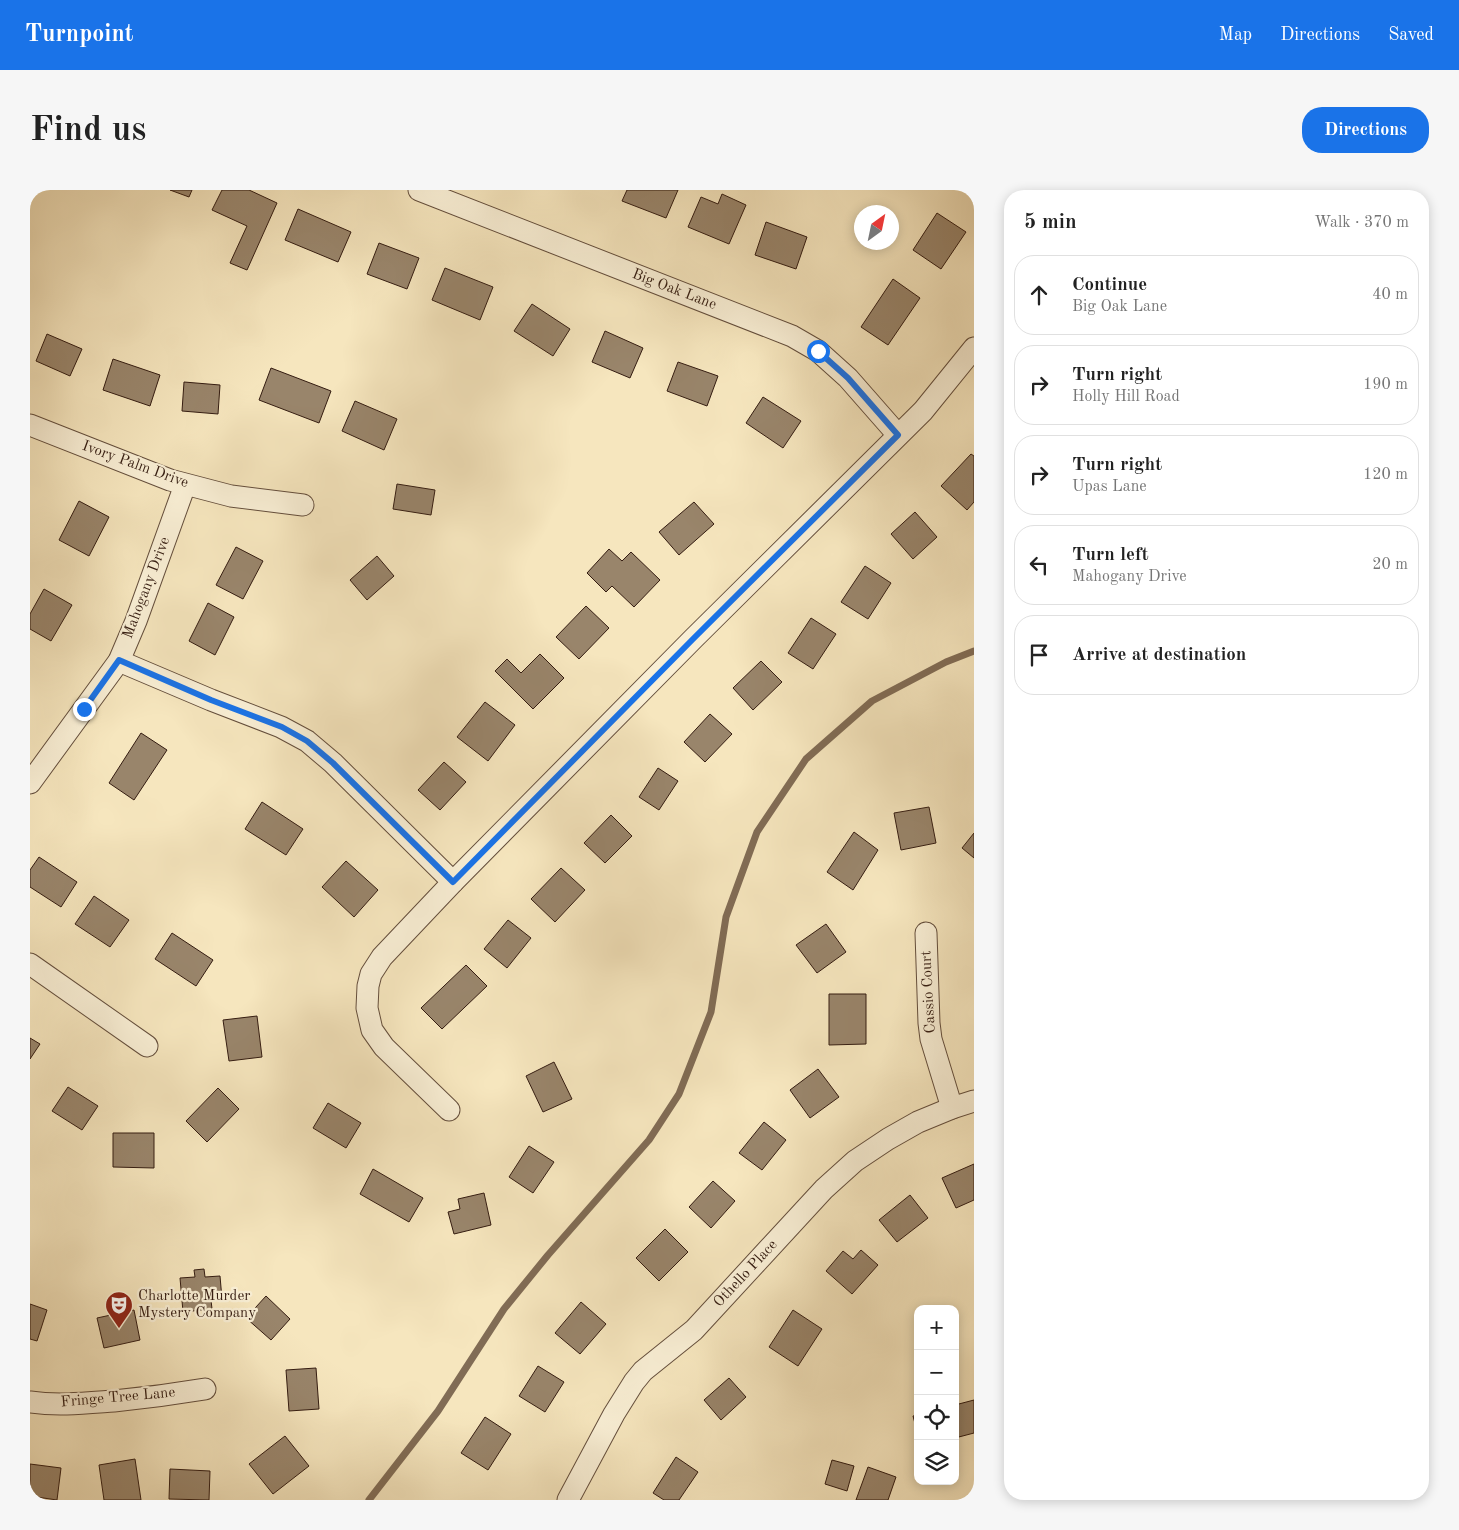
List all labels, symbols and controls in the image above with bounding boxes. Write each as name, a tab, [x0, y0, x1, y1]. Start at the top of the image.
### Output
text: Turnpoint	[25, 23, 133, 47]
text: Map	[1219, 26, 1252, 44]
text: Directions	[1280, 26, 1360, 44]
text: Saved	[1388, 26, 1434, 44]
button: Directions	[1302, 107, 1429, 153]
text: Find us	[30, 113, 146, 148]
north arrow	[854, 205, 899, 250]
text: 5 min	[1024, 212, 1077, 233]
text: Walk · 370 m	[1314, 215, 1409, 231]
street label: Big Oak Lane	[630, 267, 718, 313]
text: Continue	[1072, 276, 1147, 295]
icon: ahead	[1025, 281, 1053, 309]
text: 40 m	[1372, 287, 1408, 303]
text: Big Oak Lane	[1072, 299, 1167, 315]
route start	[807, 340, 830, 363]
text: Turn right	[1072, 366, 1162, 385]
icon: right	[1025, 371, 1053, 399]
text: 190 m	[1363, 377, 1408, 393]
text: Holly Hill Road	[1072, 389, 1180, 405]
street label: Ivory Palm Drive	[80, 439, 190, 491]
text: Turn right	[1072, 456, 1162, 475]
icon: right	[1025, 461, 1053, 489]
text: 120 m	[1363, 467, 1408, 483]
text: Upas Lane	[1072, 479, 1147, 495]
street label: Mahogany Drive	[121, 535, 173, 641]
text: Turn left	[1072, 546, 1149, 565]
icon: left	[1025, 551, 1053, 579]
text: 20 m	[1372, 557, 1408, 573]
text: Mahogany Drive	[1072, 569, 1187, 585]
icon: arrive	[1025, 641, 1053, 669]
text: Arrive at destination	[1072, 646, 1246, 665]
route end	[73, 698, 96, 721]
street label: Cassio Court	[919, 950, 939, 1034]
street label: Othello Place	[711, 1237, 781, 1310]
place label: Charlotte Murder Mystery Company	[138, 1289, 256, 1321]
theatre icon: Charlotte Murder Mystery Company	[104, 1290, 134, 1329]
map controls	[914, 1305, 959, 1485]
button: +	[914, 1305, 959, 1350]
button: −	[914, 1350, 959, 1395]
street label: Fringe Tree Lane	[60, 1386, 176, 1410]
button: locate	[914, 1395, 959, 1440]
button: layers	[914, 1440, 959, 1485]

